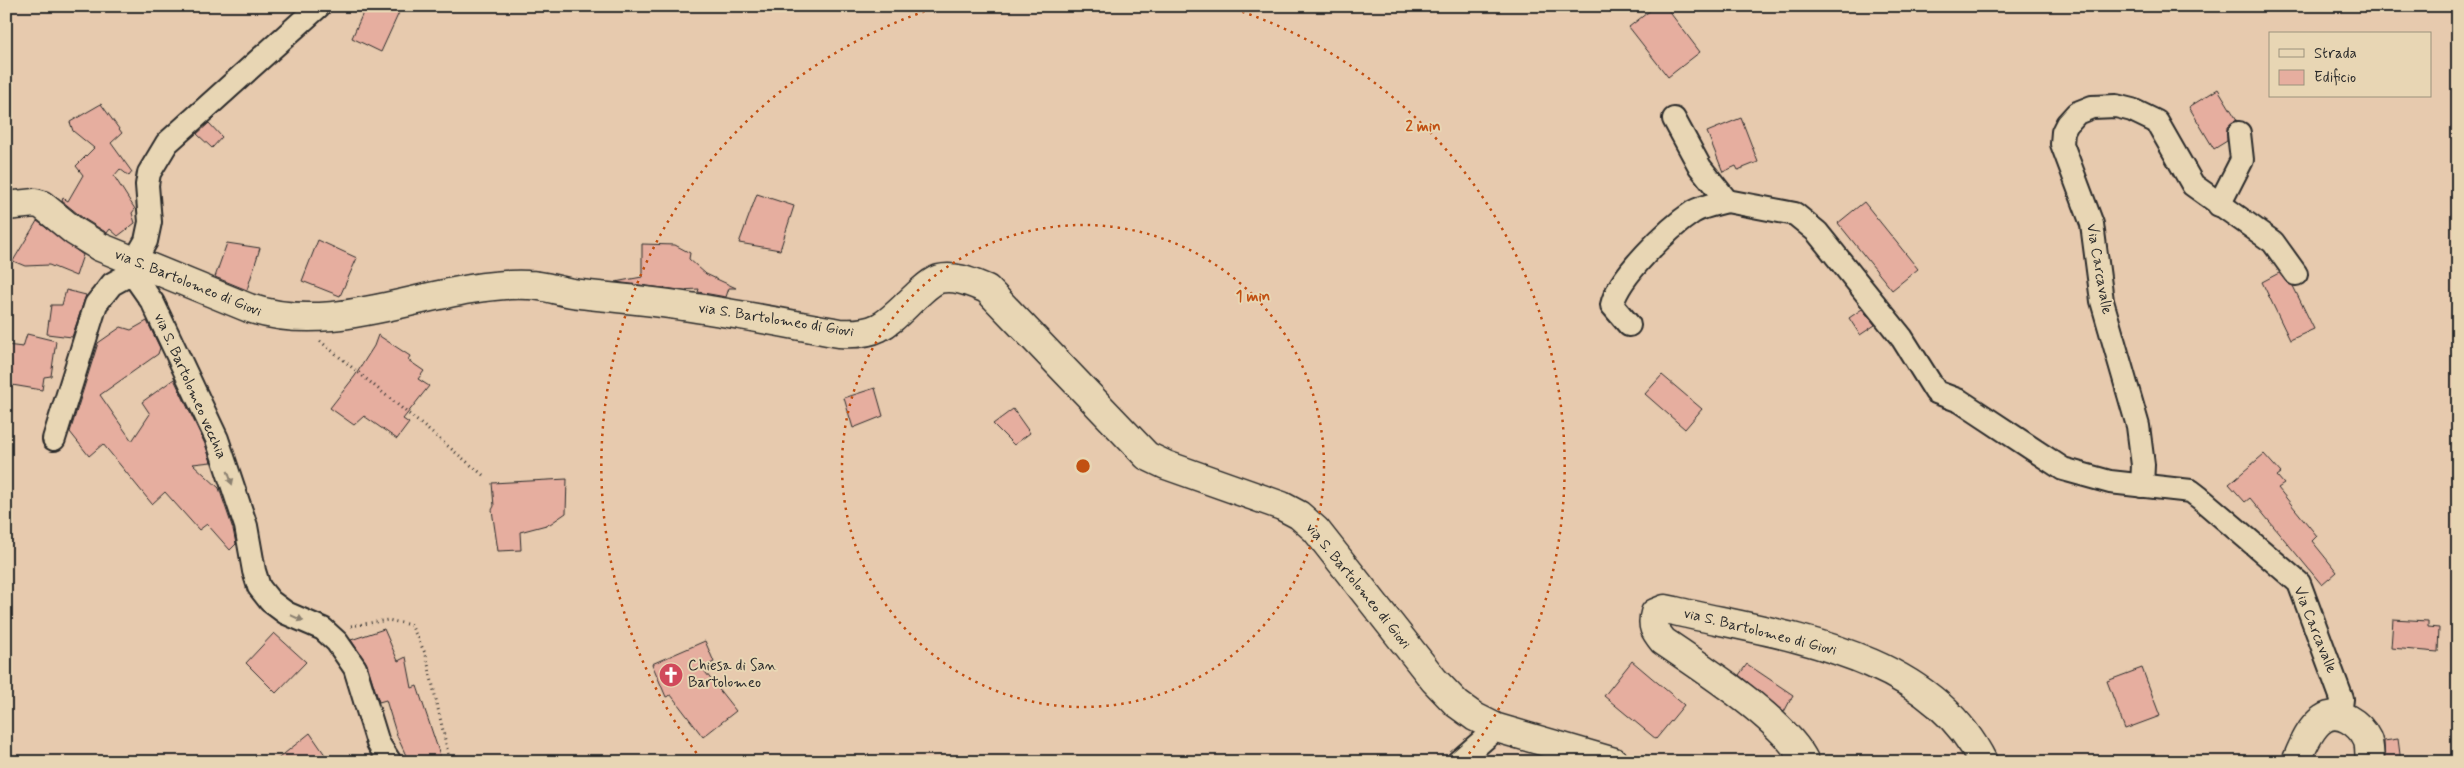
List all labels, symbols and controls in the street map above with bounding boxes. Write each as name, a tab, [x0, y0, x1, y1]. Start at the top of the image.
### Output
legend	[2269, 32, 2432, 98]
text: Strada	[2314, 44, 2357, 64]
text: Edificio	[2314, 68, 2356, 88]
text: 2 min	[1405, 117, 1441, 137]
street label: Via Carcavalle	[2081, 222, 2117, 316]
street label: via S. Bartolomeo di Giovi	[111, 244, 265, 322]
text: 1 min	[1236, 287, 1270, 307]
street label: via S. Bartolomeo di Giovi	[697, 298, 855, 342]
street label: via S. Bartolomeo vecchia	[149, 310, 231, 462]
centre of rings	[1074, 457, 1092, 475]
one-way arrow	[226, 471, 234, 486]
street label: via S. Bartolomeo di Giovi	[1301, 519, 1415, 653]
street label: Via Carcavalle	[2288, 584, 2342, 676]
street label: via S. Bartolomeo di Giovi	[1681, 603, 1839, 661]
one-way arrow	[290, 614, 304, 622]
place label: Chiesa di San Bartolomeo	[688, 656, 777, 693]
church icon: Chiesa di San Bartolomeo	[658, 662, 684, 688]

